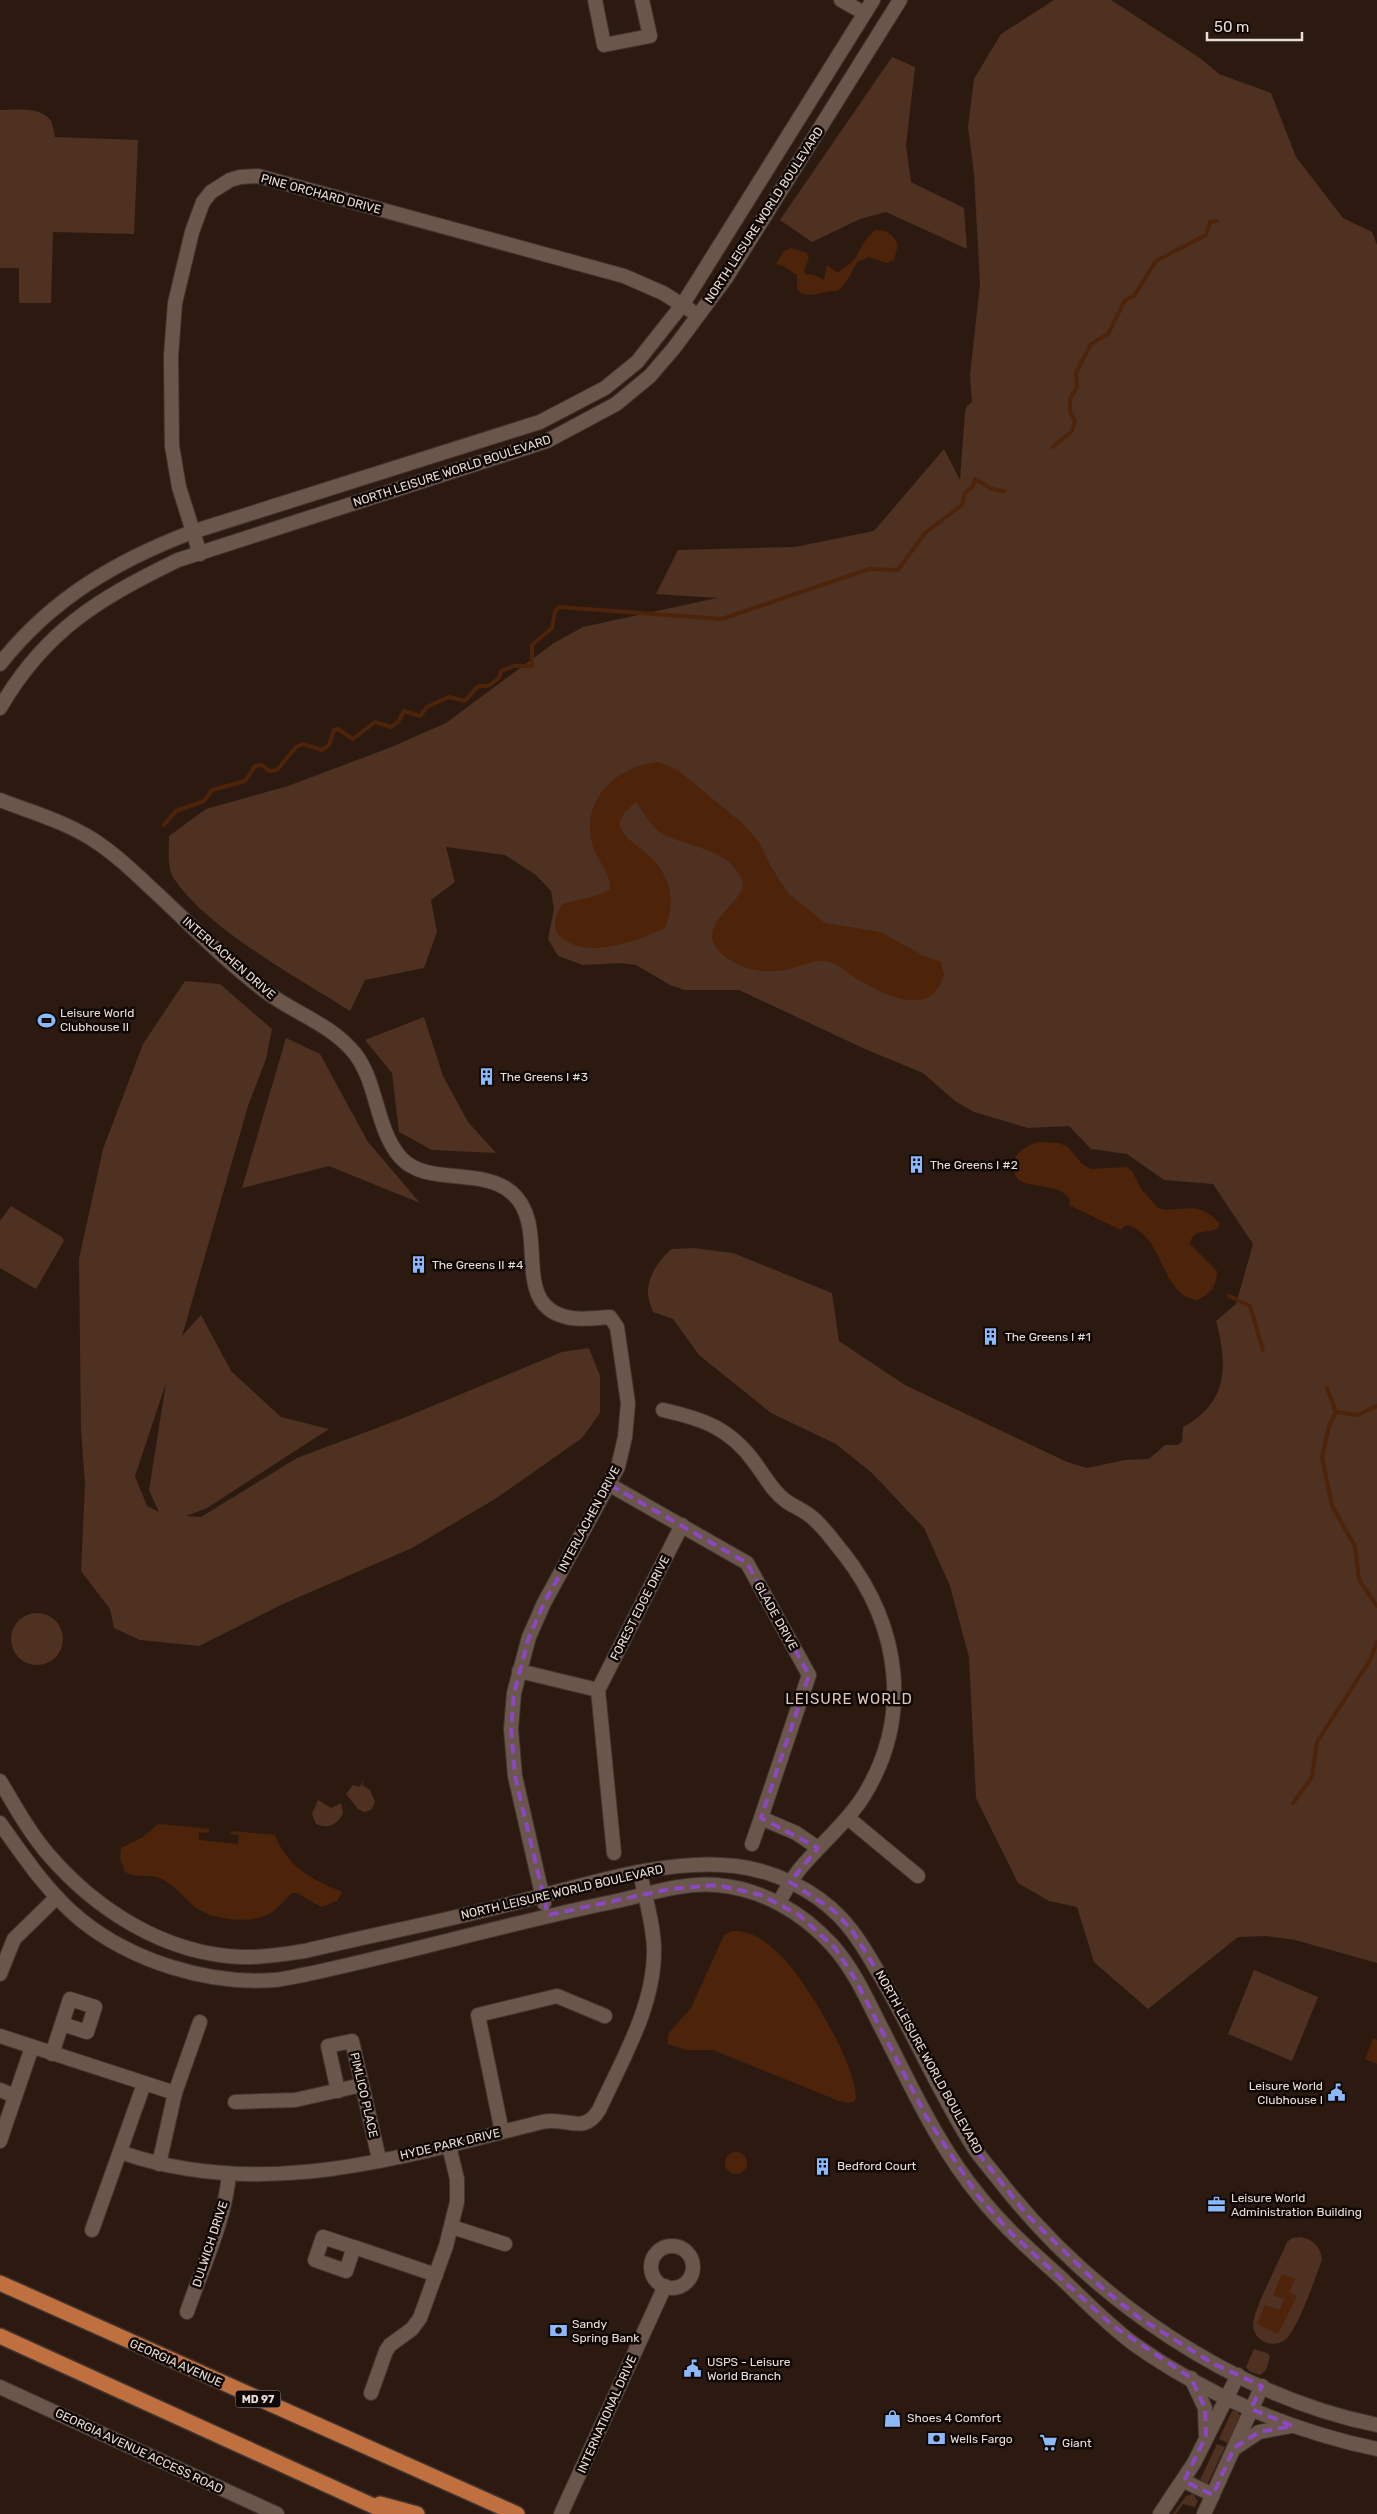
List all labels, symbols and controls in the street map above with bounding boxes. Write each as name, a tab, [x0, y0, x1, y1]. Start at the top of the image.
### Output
scale bar	[1207, 10, 1302, 42]
text: 50 m	[1214, 18, 1249, 36]
street label: NORTH LEISURE WORLD BOULEVARD	[702, 124, 826, 306]
street label: PINE ORCHARD DRIVE	[259, 171, 383, 217]
street label: NORTH LEISURE WORLD BOULEVARD	[351, 432, 553, 510]
street label: INTERLACHEN DRIVE	[180, 914, 278, 1002]
place label: Leisure World Clubhouse II	[60, 1006, 134, 1034]
sports icon: Leisure World Clubhouse II	[36, 1010, 56, 1030]
building icon: The Greens I #3	[476, 1067, 496, 1087]
place label: The Greens I #3	[500, 1070, 588, 1084]
building icon: The Greens I #2	[906, 1155, 926, 1175]
place label: The Greens I #2	[930, 1158, 1018, 1172]
building icon: The Greens II #4	[408, 1255, 428, 1275]
place label: The Greens II #4	[432, 1258, 524, 1272]
building icon: The Greens I #1	[981, 1327, 1001, 1347]
place label: The Greens I #1	[1005, 1330, 1091, 1344]
street label: INTERLACHEN DRIVE	[555, 1464, 623, 1574]
street label: FOREST EDGE DRIVE	[608, 1553, 672, 1663]
street label: GLADE DRIVE	[751, 1579, 801, 1653]
district label: LEISURE WORLD	[785, 1690, 913, 1708]
street label: NORTH LEISURE WORLD BOULEVARD	[460, 1862, 664, 1922]
street label: NORTH LEISURE WORLD BOULEVARD	[873, 1968, 985, 2156]
street label: PIMLICO PLACE	[347, 2051, 381, 2139]
place label: Leisure World Clubhouse I	[1249, 2079, 1323, 2107]
public building icon: Leisure World Clubhouse I	[1327, 2083, 1347, 2103]
street label: HYDE PARK DRIVE	[398, 2126, 502, 2162]
building icon: Bedford Court	[813, 2156, 833, 2176]
place label: Bedford Court	[837, 2159, 916, 2173]
place label: Leisure World Administration Building	[1231, 2191, 1362, 2219]
office icon: Leisure World Administration Building	[1207, 2195, 1227, 2215]
street label: DULWICH DRIVE	[189, 2199, 231, 2289]
place label: Sandy Spring Bank	[572, 2317, 640, 2345]
bank icon: Sandy Spring Bank	[548, 2321, 568, 2341]
street label: GEORGIA AVENUE	[128, 2336, 224, 2390]
street label: INTERNATIONAL DRIVE	[575, 2353, 639, 2475]
place label: USPS - Leisure World Branch	[707, 2355, 791, 2383]
public building icon: USPS - Leisure World Branch	[683, 2359, 703, 2379]
road number: MD 97	[236, 2390, 280, 2408]
street label: GEORGIA AVENUE ACCESS ROAD	[53, 2406, 225, 2496]
shop icon: Shoes 4 Comfort	[883, 2408, 903, 2428]
place label: Shoes 4 Comfort	[907, 2411, 1001, 2425]
bank icon: Wells Fargo	[926, 2429, 946, 2449]
place label: Wells Fargo	[950, 2432, 1013, 2446]
supermarket icon: Giant	[1038, 2433, 1058, 2453]
place label: Giant	[1062, 2436, 1092, 2450]

